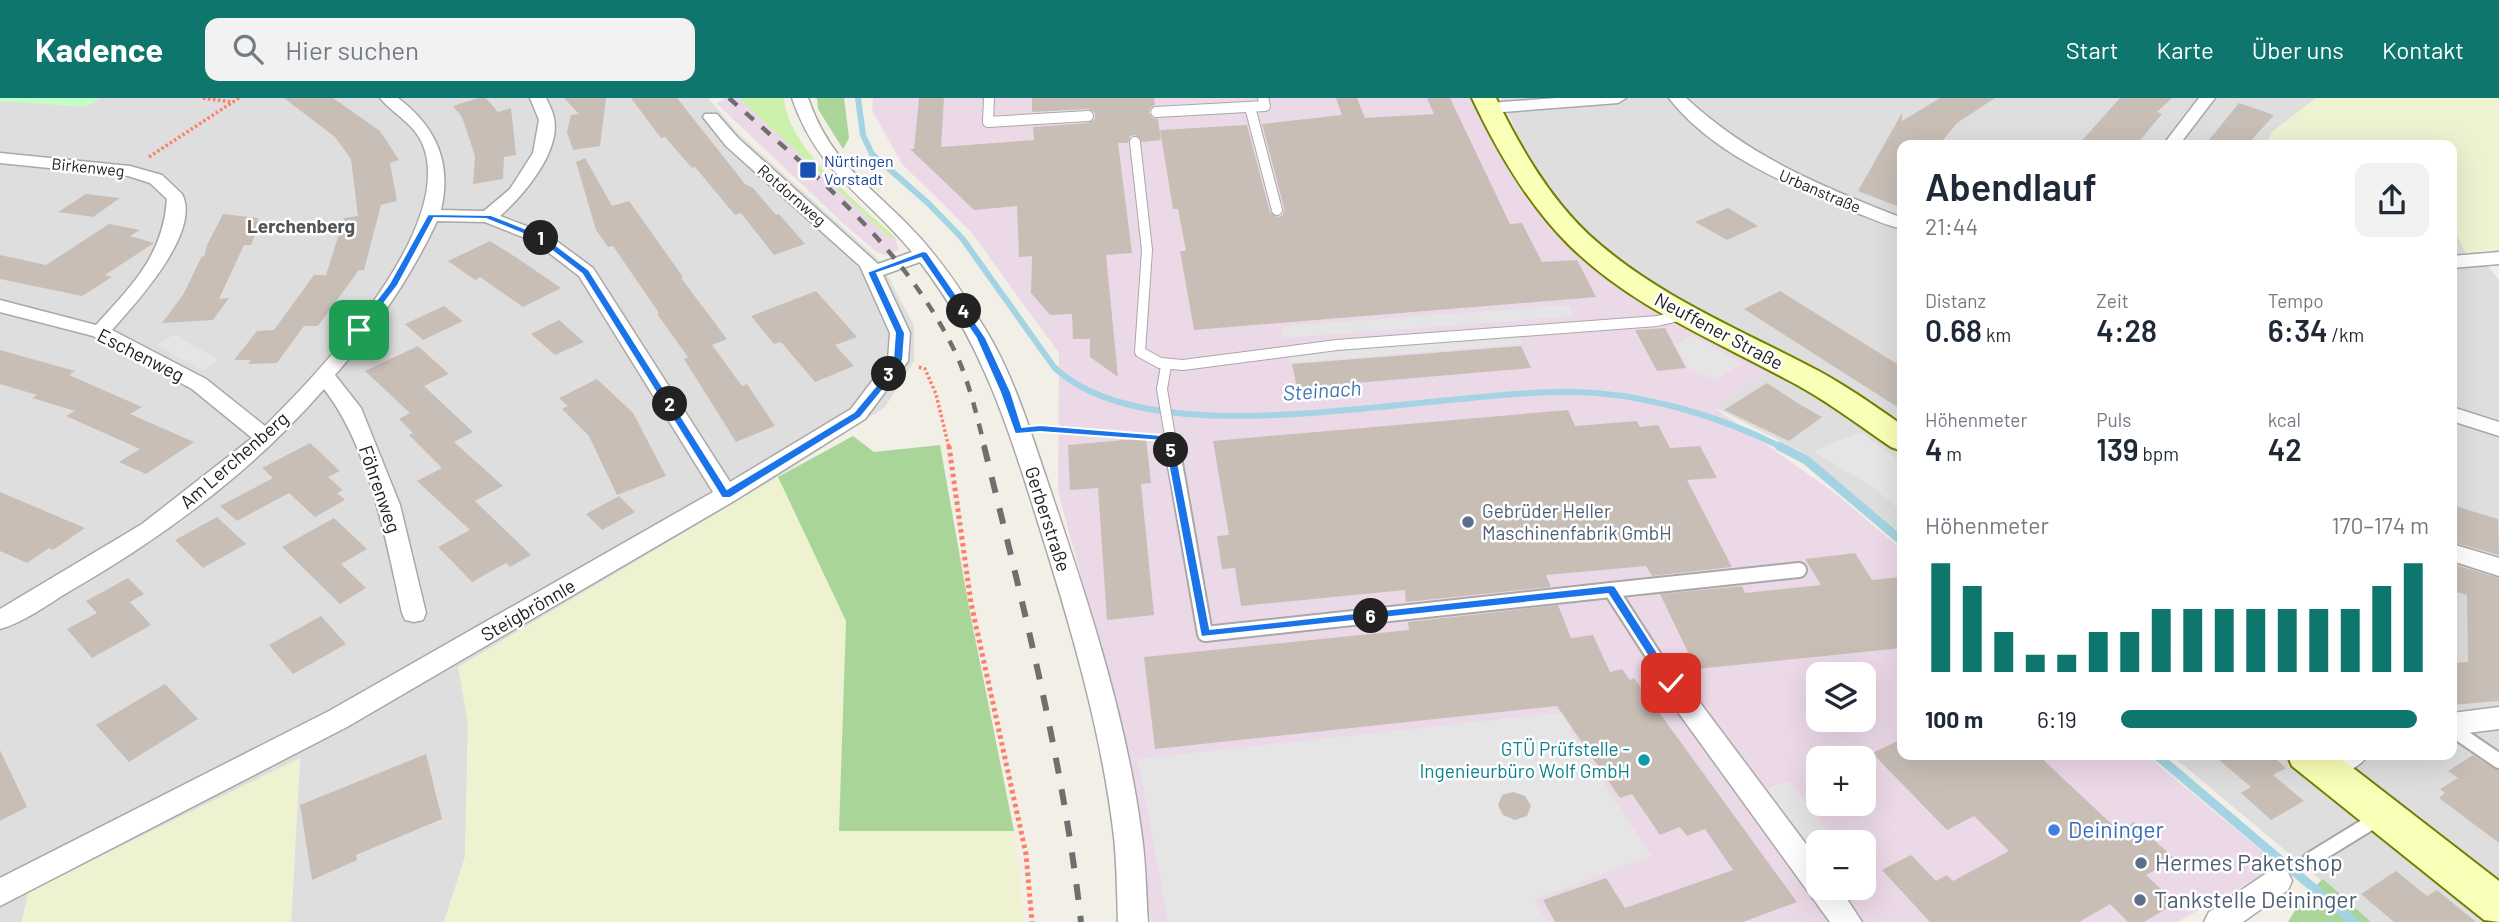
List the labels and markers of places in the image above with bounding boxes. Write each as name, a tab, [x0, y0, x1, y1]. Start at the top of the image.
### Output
place label: Nürtingen Vorstadt	[824, 151, 894, 188]
marker: Nürtingen Vorstadt	[798, 160, 818, 180]
pin: 1	[524, 220, 558, 256]
pin: 4	[946, 294, 982, 328]
pin	[329, 300, 389, 360]
pin: 3	[872, 356, 906, 392]
pin: 2	[652, 386, 688, 422]
pin: 5	[1154, 432, 1188, 468]
place label: Gebrüder Heller Maschinenfabrik GmbH	[1482, 499, 1672, 544]
marker: Gebrüder Heller Maschinenfabrik GmbH	[1460, 514, 1476, 530]
pin: 6	[1354, 598, 1388, 634]
pin	[1641, 653, 1701, 713]
place label: GTÜ Prüfstelle - Ingenieurbüro Wolf GmbH	[1419, 737, 1630, 782]
marker: GTÜ Prüfstelle - Ingenieurbüro Wolf GmbH	[1636, 752, 1652, 768]
place label: Deininger	[2068, 815, 2165, 843]
marker: Deininger	[2046, 822, 2062, 838]
place label: Hermes Paketshop	[2155, 848, 2343, 876]
marker: Hermes Paketshop	[2133, 855, 2149, 871]
place label: Tankstelle Deininger	[2154, 885, 2358, 913]
marker: Tankstelle Deininger	[2132, 892, 2148, 908]

